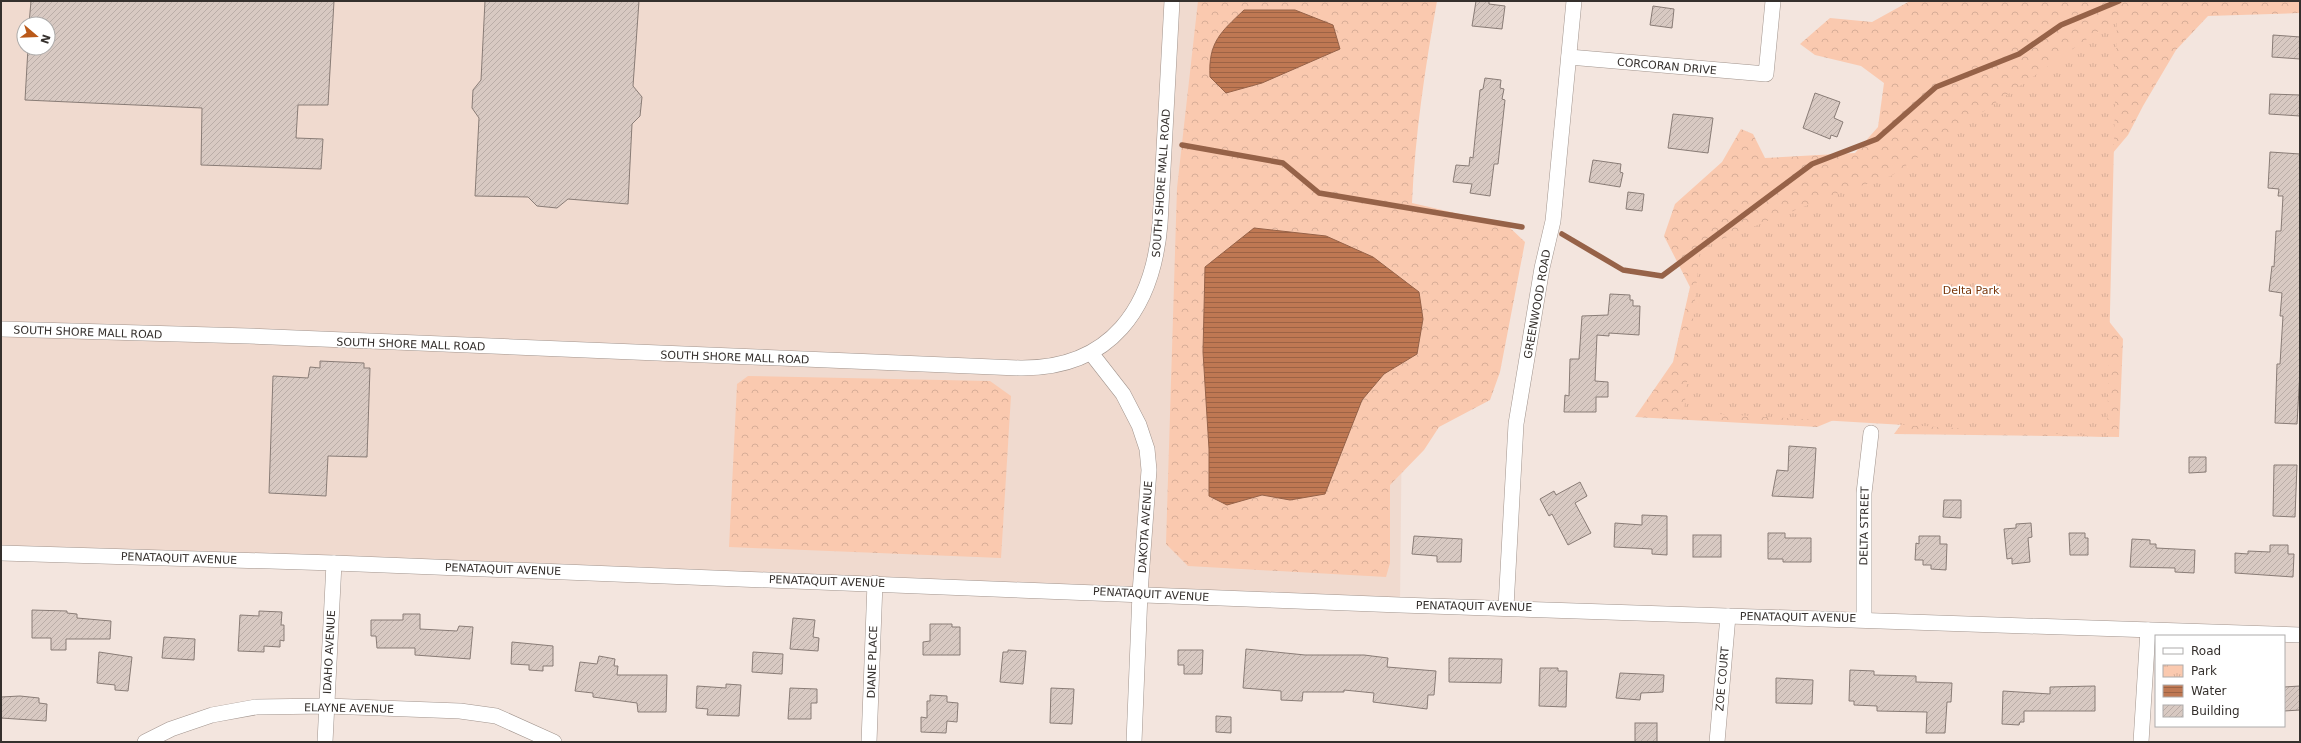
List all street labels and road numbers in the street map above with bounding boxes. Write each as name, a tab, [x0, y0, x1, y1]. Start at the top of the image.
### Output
street label: CORCORAN DRIVE	[1617, 56, 1717, 77]
street label: SOUTH SHORE MALL ROAD	[1150, 108, 1173, 258]
street label: GREENWOOD ROAD	[1521, 249, 1553, 360]
street label: SOUTH SHORE MALL ROAD	[13, 323, 163, 342]
street label: SOUTH SHORE MALL ROAD	[336, 335, 486, 354]
street label: SOUTH SHORE MALL ROAD	[660, 348, 810, 367]
street label: DAKOTA AVENUE	[1136, 480, 1155, 574]
street label: DELTA STREET	[1857, 486, 1872, 566]
street label: PENATAQUIT AVENUE	[121, 550, 237, 567]
street label: PENATAQUIT AVENUE	[445, 561, 561, 578]
street label: PENATAQUIT AVENUE	[769, 573, 885, 590]
street label: PENATAQUIT AVENUE	[1093, 585, 1209, 604]
street label: PENATAQUIT AVENUE	[1416, 599, 1532, 614]
street label: IDAHO AVENUE	[321, 610, 338, 694]
street label: PENATAQUIT AVENUE	[1740, 610, 1856, 625]
street label: DIANE PLACE	[865, 625, 880, 699]
street label: ZOE COURT	[1713, 646, 1732, 712]
street label: ELAYNE AVENUE	[304, 701, 394, 716]

